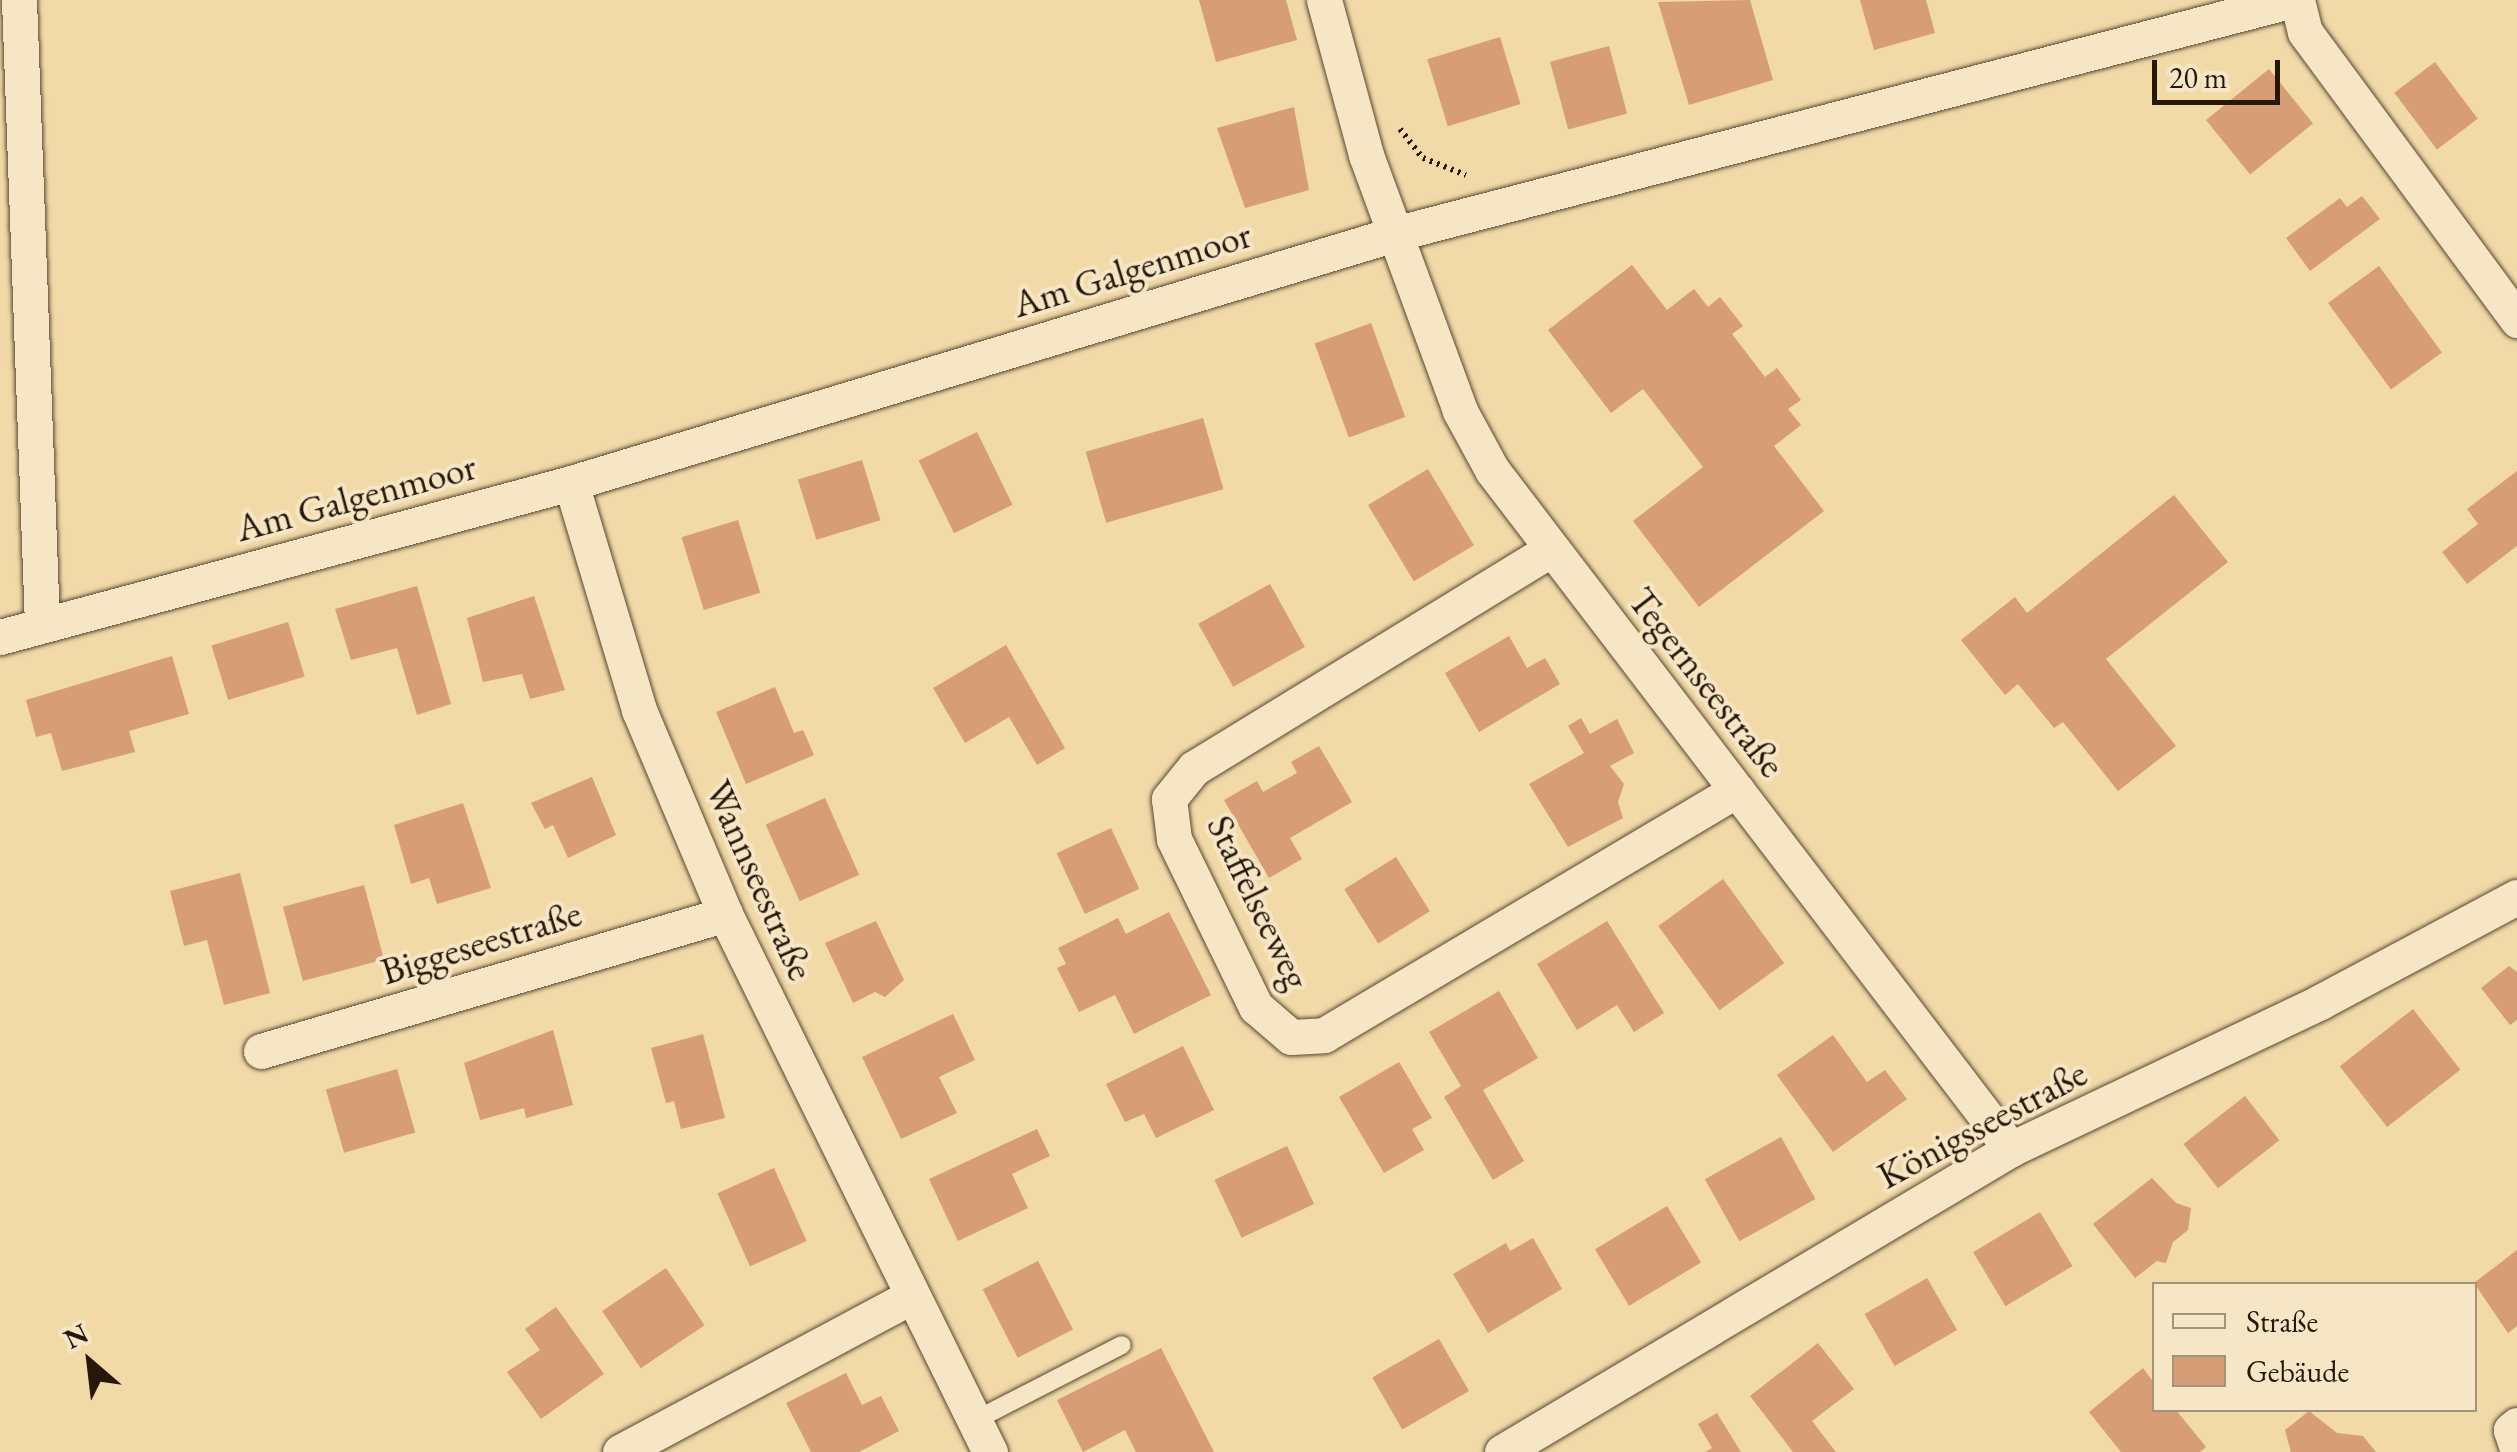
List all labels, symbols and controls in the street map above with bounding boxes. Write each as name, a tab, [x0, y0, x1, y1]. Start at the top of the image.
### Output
scale bar	[2157, 40, 2284, 102]
text: 20 m	[2169, 58, 2227, 97]
street label: Am Galgenmoor	[1007, 211, 1257, 327]
street label: Am Galgenmoor	[231, 443, 481, 551]
street label: Tegernseestraße	[1619, 578, 1795, 786]
street label: Wannseestraße	[696, 773, 824, 987]
street label: Staffelseeweg	[1197, 808, 1321, 996]
street label: Biggeseestraße	[375, 890, 587, 994]
street label: Königsseestraße	[1870, 1050, 2094, 1198]
legend	[2152, 1282, 2477, 1412]
text: Straße	[2246, 1302, 2318, 1341]
north arrow	[40, 1312, 140, 1412]
text: N	[57, 1314, 94, 1357]
text: Gebäude	[2246, 1352, 2349, 1391]

